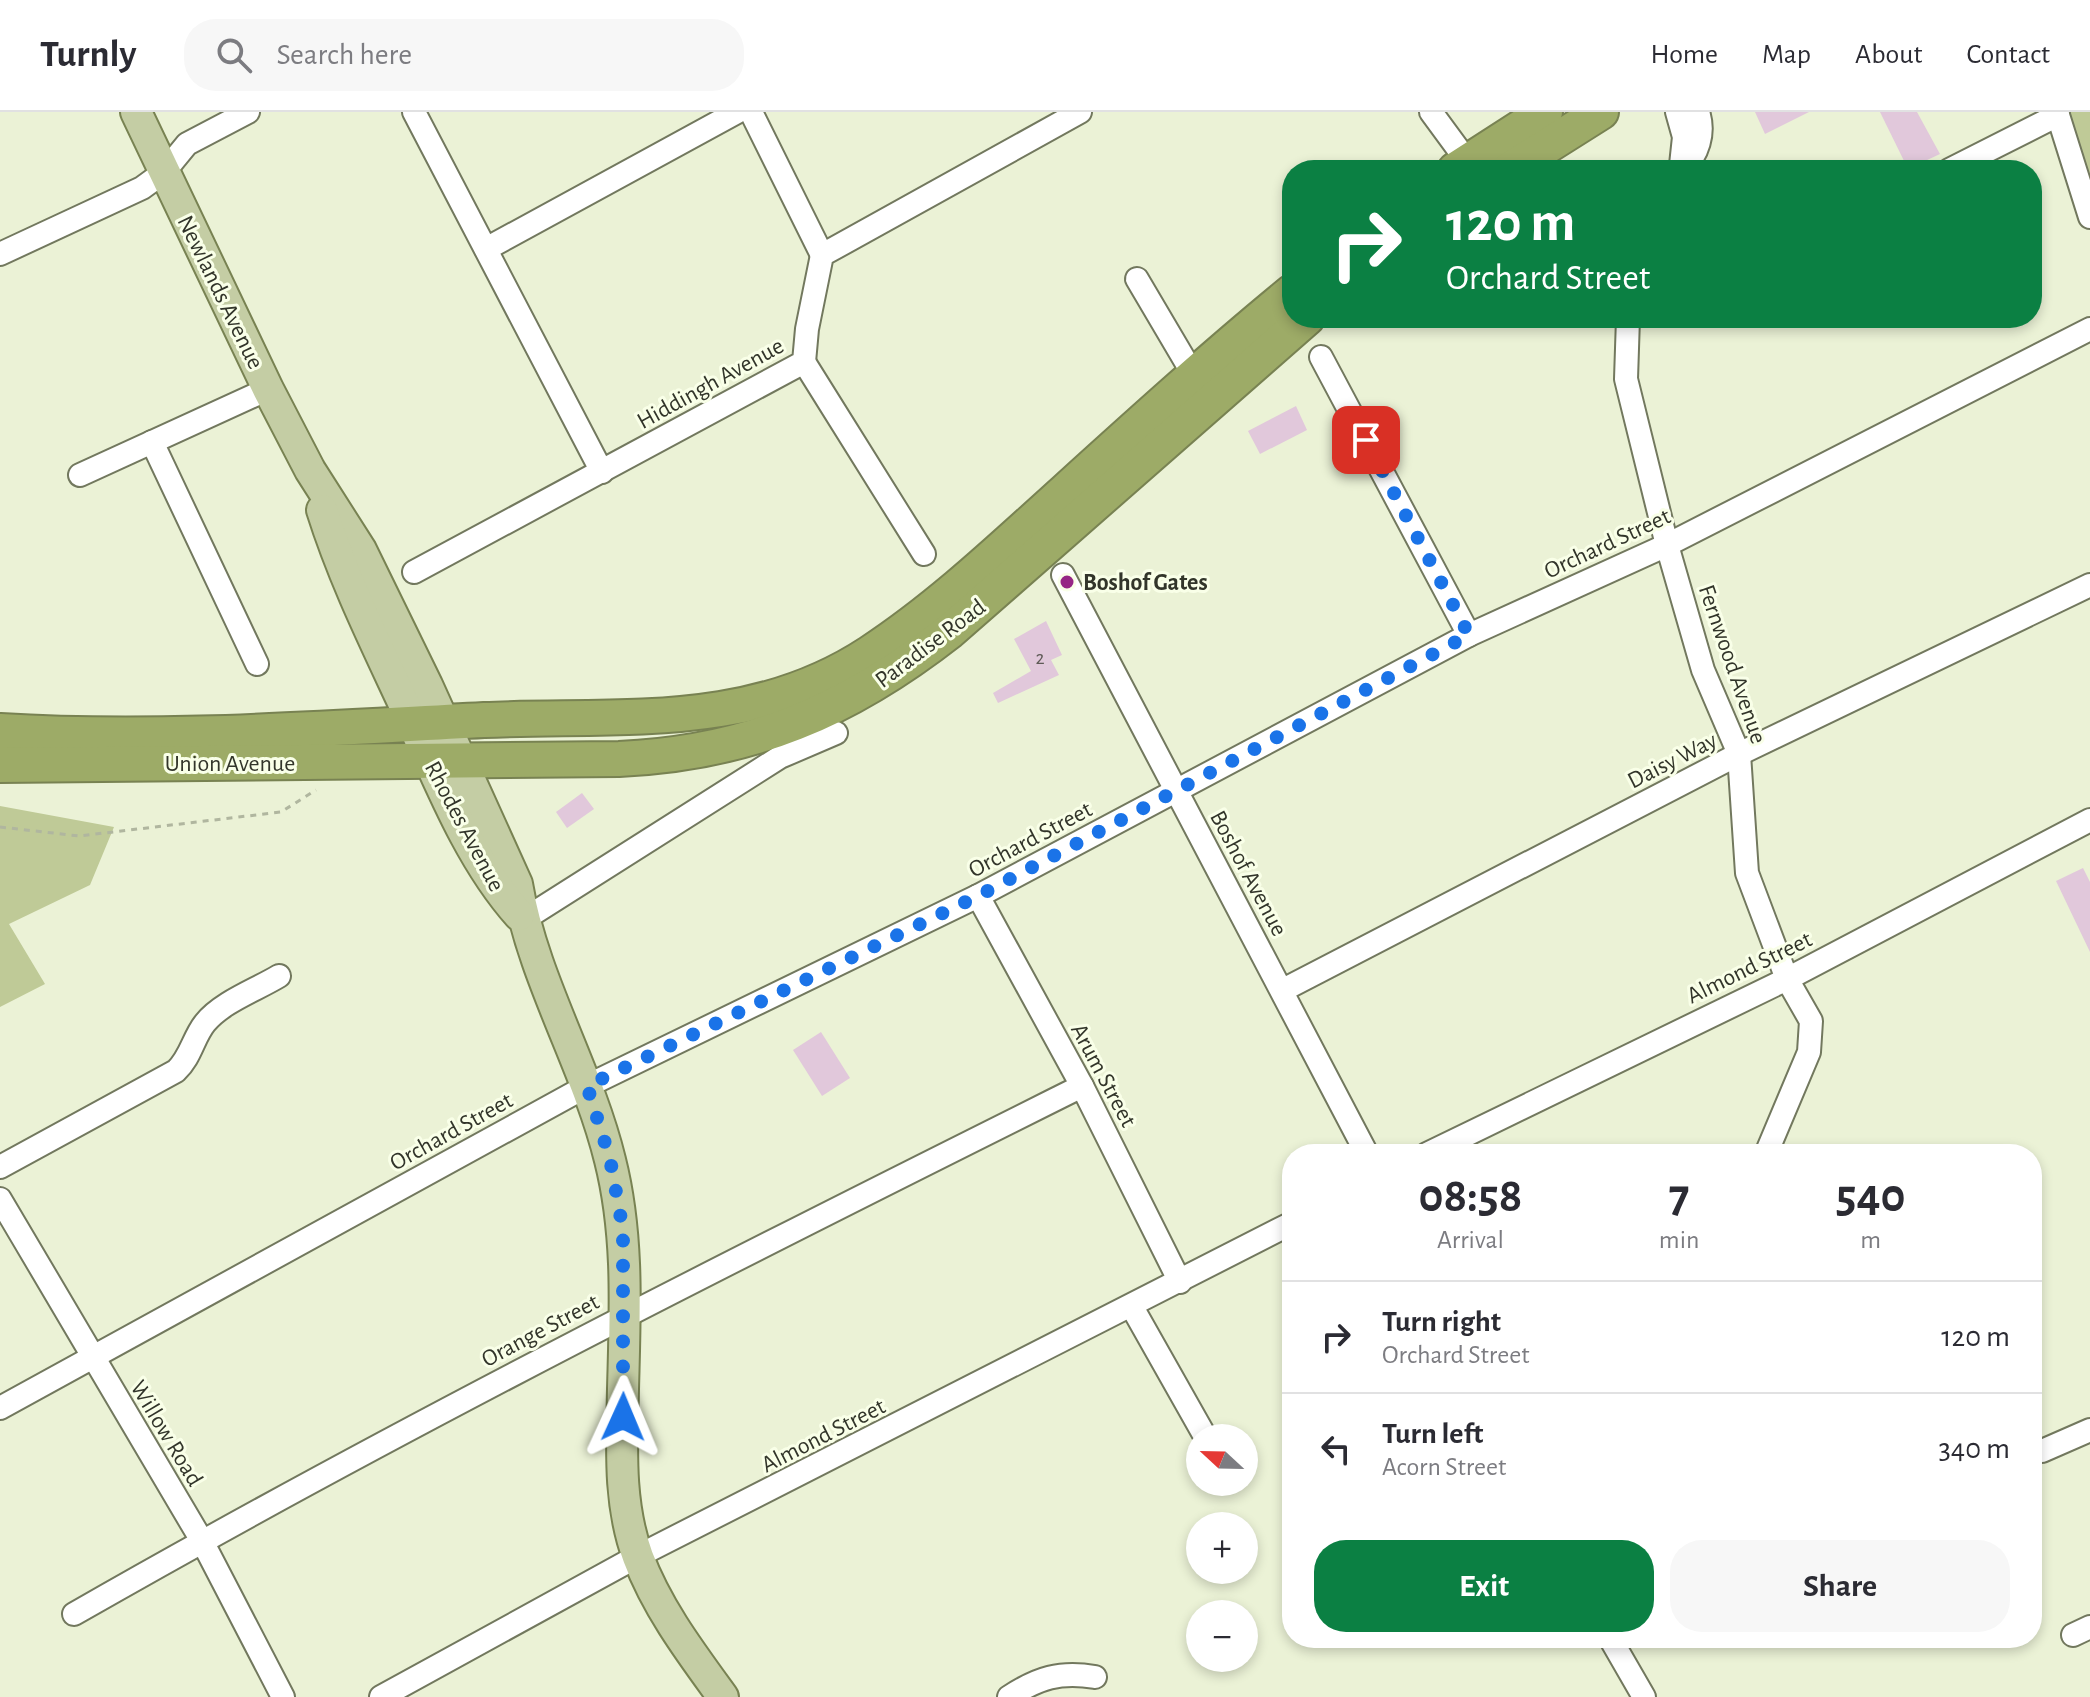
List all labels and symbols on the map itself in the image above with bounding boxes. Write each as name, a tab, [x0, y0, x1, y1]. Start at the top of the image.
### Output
street label: Newlands Avenue	[173, 212, 268, 373]
street label: Hiddingh Avenue	[633, 334, 788, 434]
pin	[1332, 406, 1400, 474]
street label: Orchard Street	[1541, 504, 1675, 584]
place label: Boshof Gates	[1083, 571, 1208, 595]
marker: Boshof Gates	[1058, 573, 1076, 591]
street label: Fernwood Avenue	[1694, 582, 1770, 747]
street label: Paradise Road	[871, 595, 990, 693]
house number: 2	[1035, 648, 1045, 668]
street label: Daisy Way	[1624, 728, 1721, 794]
street label: Union Avenue	[165, 752, 295, 776]
street label: Rhodes Avenue	[420, 757, 508, 896]
street label: Orchard Street	[965, 797, 1097, 882]
street label: Boshof Avenue	[1205, 807, 1291, 940]
street label: Almond Street	[1683, 927, 1816, 1008]
street label: Arum Street	[1066, 1020, 1140, 1131]
street label: Orchard Street	[386, 1088, 517, 1175]
street label: Orange Street	[478, 1290, 603, 1372]
position arrow	[581, 1375, 665, 1459]
street label: Willow Road	[125, 1377, 207, 1490]
street label: Almond Street	[757, 1394, 890, 1477]
north arrow	[1186, 1424, 1258, 1496]

